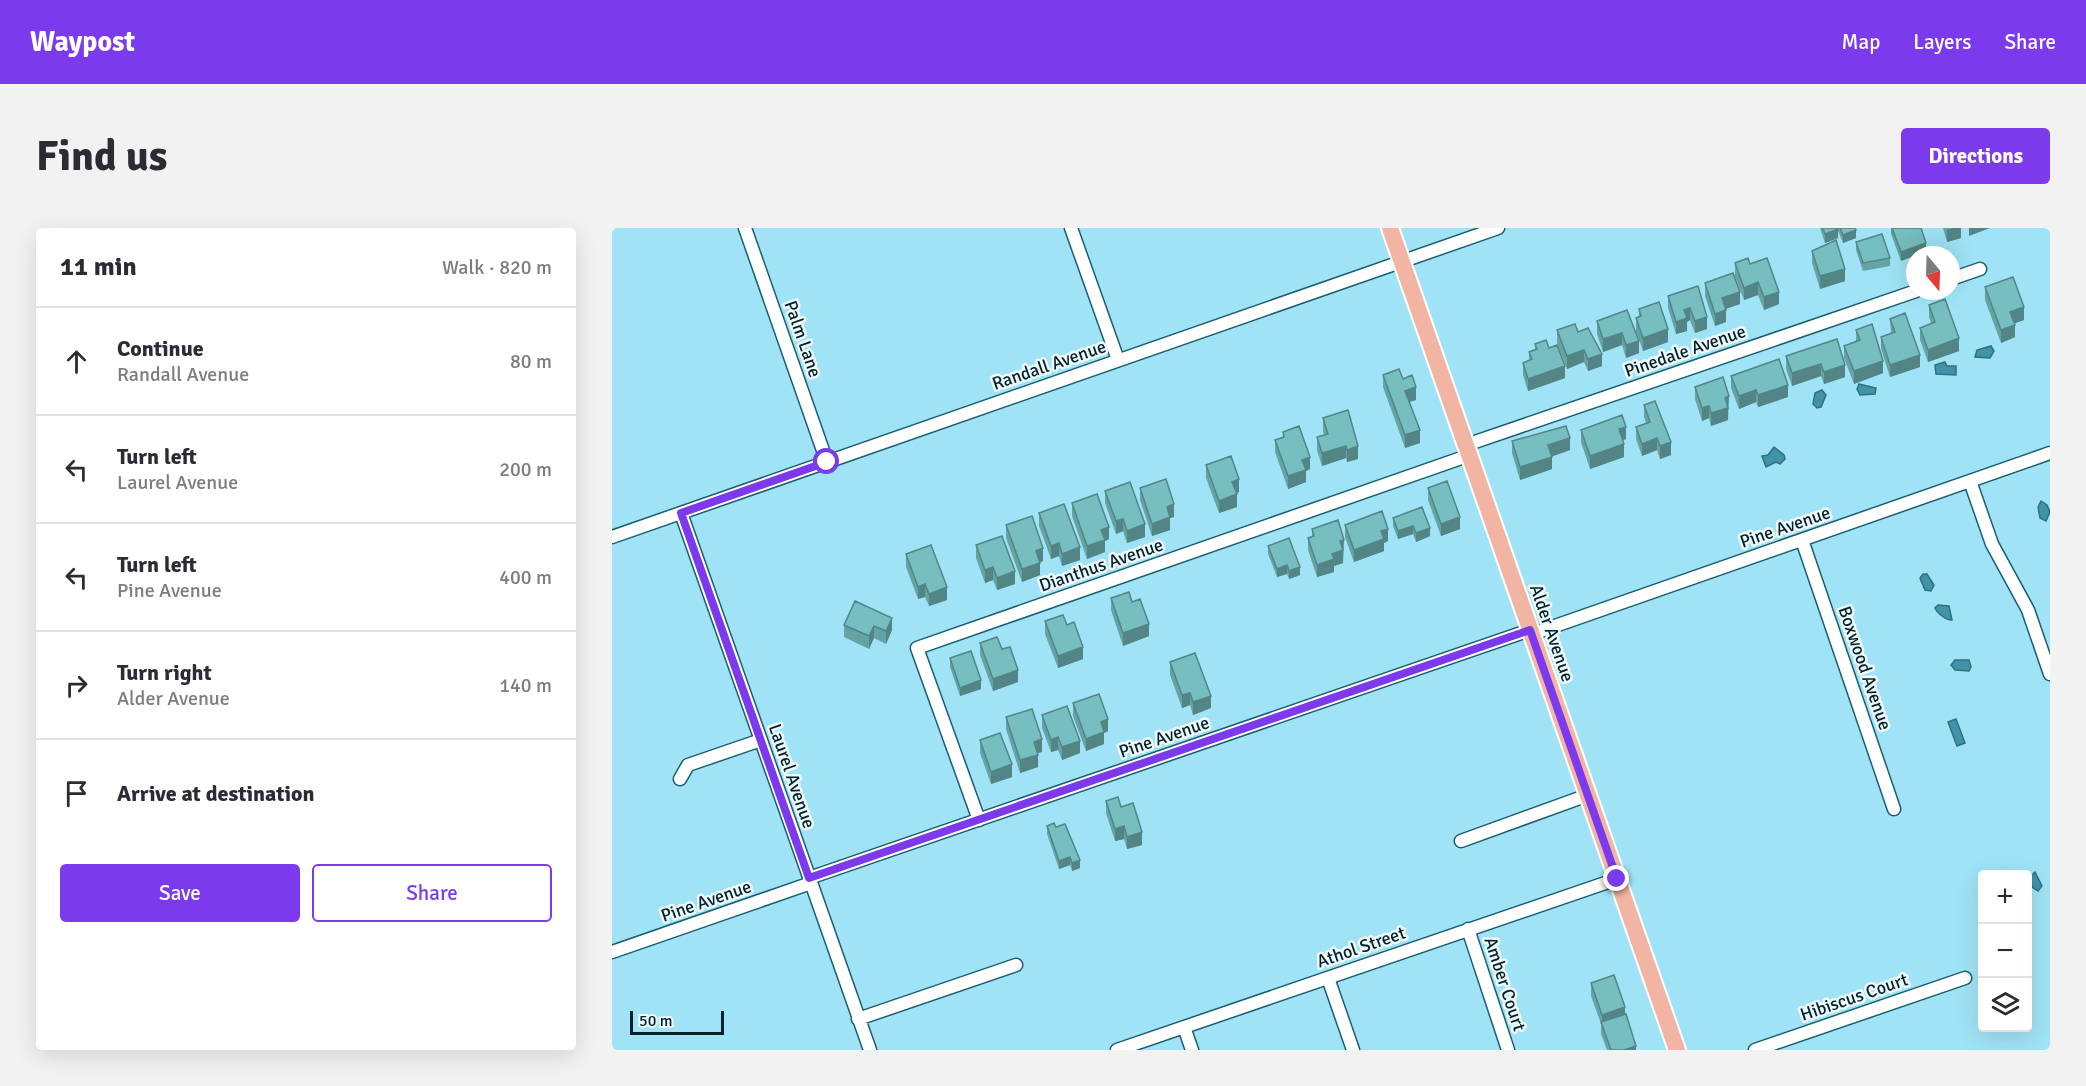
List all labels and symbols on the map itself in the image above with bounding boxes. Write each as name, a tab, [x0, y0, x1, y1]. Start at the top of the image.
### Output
north arrow	[1906, 246, 1960, 300]
street label: Palm Lane	[780, 298, 826, 380]
street label: Pinedale Avenue	[1621, 320, 1749, 382]
street label: Randall Avenue	[989, 335, 1109, 395]
route start	[813, 448, 839, 474]
street label: Pine Avenue	[1737, 501, 1833, 553]
street label: Dianthus Avenue	[1036, 534, 1166, 596]
street label: Alder Avenue	[1525, 581, 1579, 685]
street label: Boxwood Avenue	[1833, 603, 1897, 733]
street label: Pine Avenue	[1116, 711, 1212, 763]
street label: Laurel Avenue	[764, 721, 820, 831]
route end	[1603, 865, 1629, 891]
street label: Pine Avenue	[658, 875, 754, 927]
street label: Athol Street	[1314, 922, 1408, 972]
street label: Amber Court	[1479, 934, 1531, 1034]
street label: Hibiscus Court	[1797, 968, 1911, 1026]
scale bar	[630, 1008, 724, 1036]

